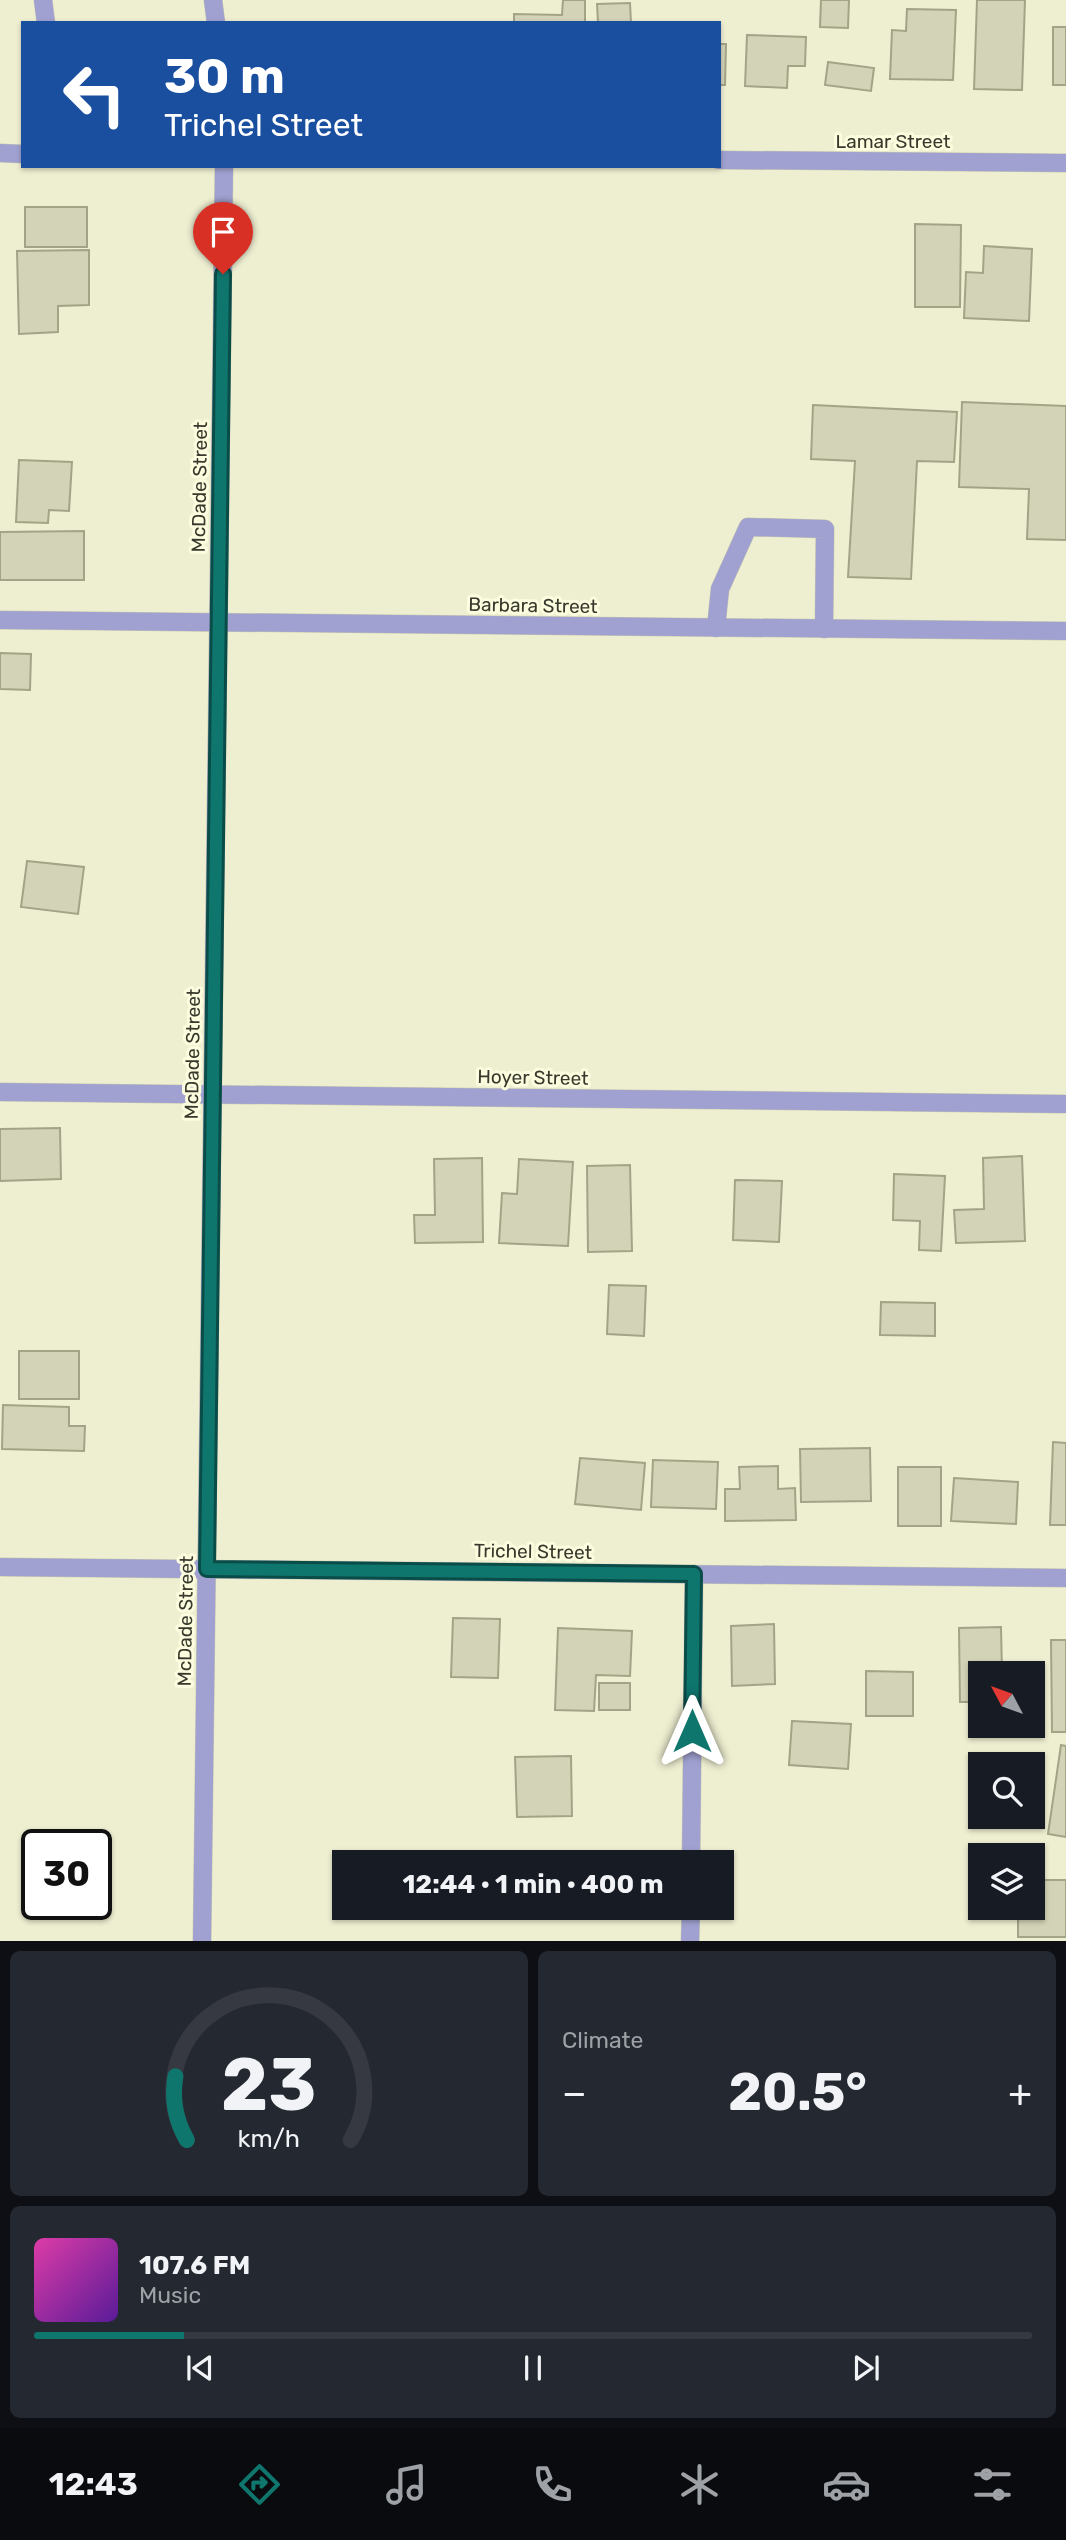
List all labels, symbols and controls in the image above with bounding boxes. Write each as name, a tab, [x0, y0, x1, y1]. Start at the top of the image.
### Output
text: 30 m	[164, 47, 285, 105]
icon: left	[49, 49, 140, 140]
text: Trichel Street	[164, 106, 363, 144]
street label: Lamar Street	[836, 130, 951, 153]
pin	[193, 202, 253, 274]
icon: arrive	[204, 213, 242, 251]
street label: McDade Street	[187, 421, 212, 553]
street label: Barbara Street	[468, 593, 598, 618]
street label: McDade Street	[180, 988, 205, 1120]
street label: Hoyer Street	[477, 1065, 589, 1090]
street label: Trichel Street	[474, 1539, 593, 1564]
street label: McDade Street	[173, 1555, 198, 1687]
north arrow	[968, 1661, 1045, 1738]
map controls	[968, 1661, 1045, 1920]
position arrow	[655, 1694, 729, 1768]
button: search	[968, 1752, 1045, 1829]
speed limit sign: 30	[21, 1829, 112, 1920]
button: layers	[968, 1843, 1045, 1920]
text: 12:44 · 1 min · 400 m	[402, 1869, 664, 1900]
text: Climate	[562, 2026, 643, 2054]
text: 23	[221, 2042, 317, 2128]
text: 20.5°	[728, 2061, 867, 2123]
text: −	[562, 2070, 587, 2116]
text: +	[1008, 2070, 1032, 2116]
text: km/h	[238, 2123, 300, 2152]
text: 107.6 FM	[139, 2250, 250, 2281]
text: Music	[139, 2281, 201, 2309]
icon: previous	[181, 2349, 219, 2387]
icon: pause	[514, 2349, 552, 2387]
icon: next	[847, 2349, 885, 2387]
icon: directions	[235, 2460, 284, 2509]
icon: music	[382, 2460, 431, 2509]
icon: phone	[528, 2460, 577, 2509]
icon: climate	[675, 2460, 724, 2509]
icon: car	[822, 2460, 871, 2509]
icon: filters	[968, 2460, 1017, 2509]
text: 12:43	[49, 2465, 138, 2503]

